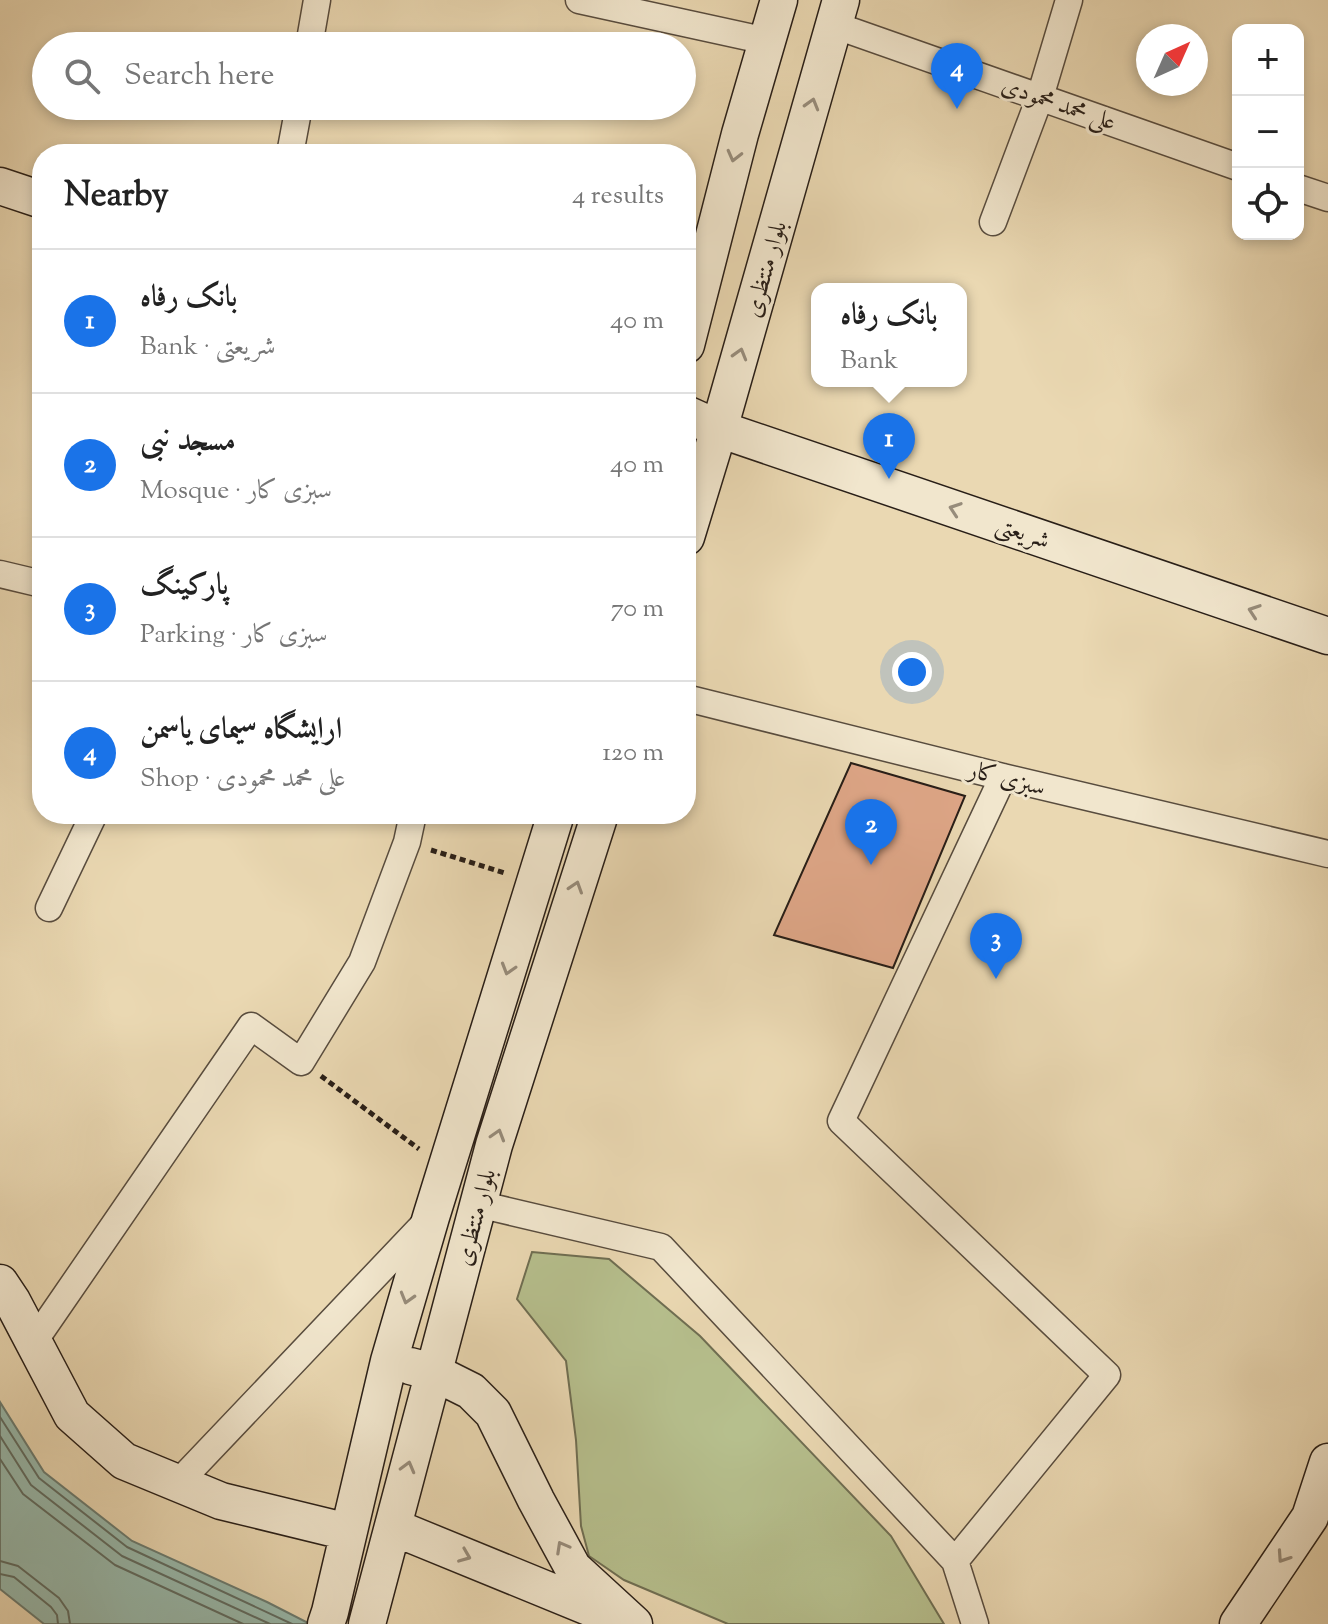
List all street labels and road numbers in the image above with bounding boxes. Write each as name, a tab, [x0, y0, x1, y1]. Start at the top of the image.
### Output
street label: علی محمد محمودی	[996, 69, 1120, 140]
street label: بلوار منتظری	[737, 217, 797, 322]
street label: شریعتی	[991, 509, 1054, 559]
street label: سبزی کار	[962, 753, 1049, 806]
street label: بلوار منتظری	[448, 1165, 506, 1270]

